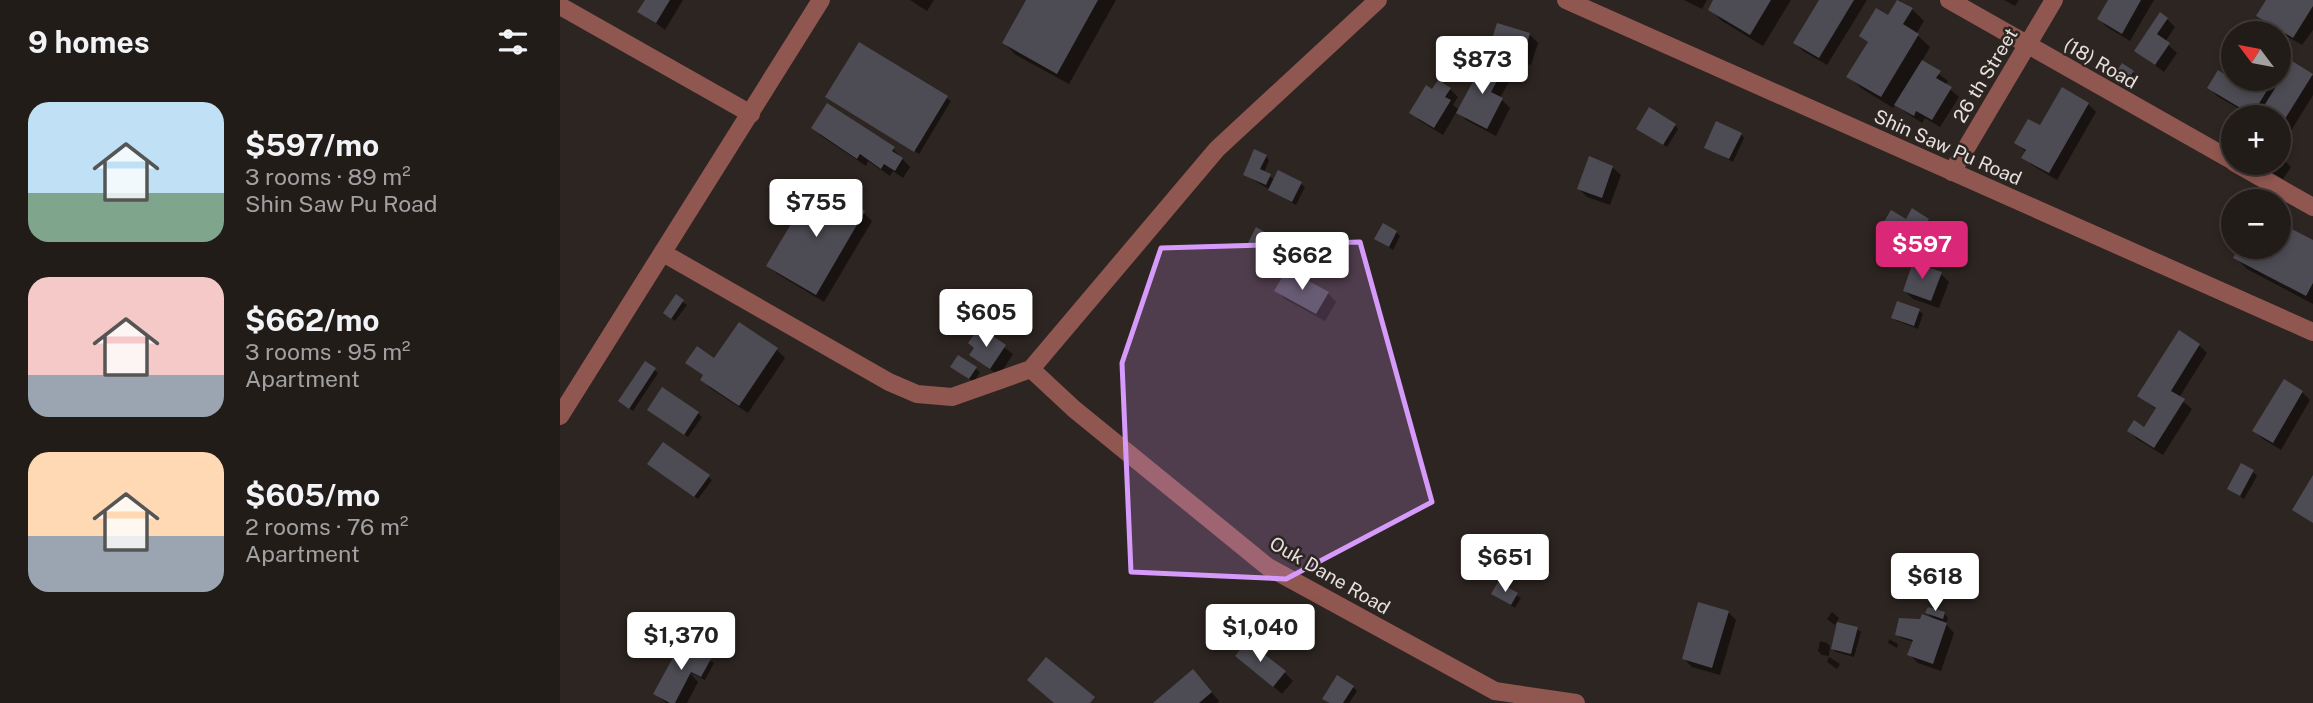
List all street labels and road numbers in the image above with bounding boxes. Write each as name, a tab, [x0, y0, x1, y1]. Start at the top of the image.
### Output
street label: 26 th Street	[1948, 24, 2022, 126]
street label: (18) Road	[2060, 33, 2142, 93]
street label: Shin Saw Pu Road	[1871, 105, 2025, 189]
street label: Ouk Dane Road	[1266, 532, 1394, 618]

